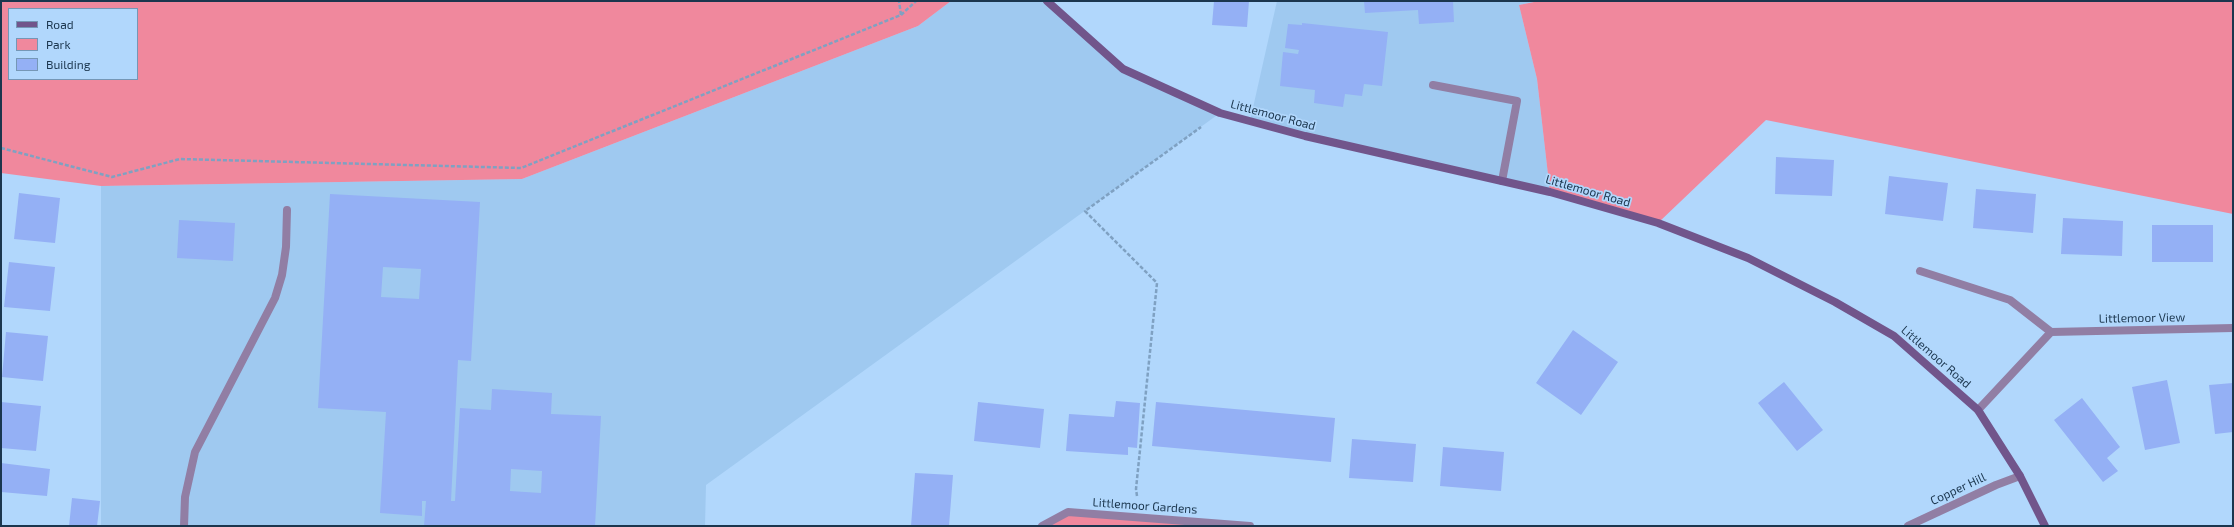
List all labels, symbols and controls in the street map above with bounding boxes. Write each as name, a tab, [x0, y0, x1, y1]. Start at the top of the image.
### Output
legend	[8, 8, 138, 80]
text: Road	[46, 17, 74, 31]
text: Park	[46, 37, 71, 51]
text: Building	[46, 57, 90, 71]
street label: Littlemoor Road	[1229, 97, 1317, 133]
street label: Littlemoor Road	[1544, 172, 1632, 210]
street label: Littlemoor View	[2099, 310, 2185, 326]
street label: Littlemoor Road	[1898, 323, 1974, 391]
street label: Copper Hill	[1928, 470, 1988, 508]
street label: Littlemoor Gardens	[1092, 495, 1198, 517]

